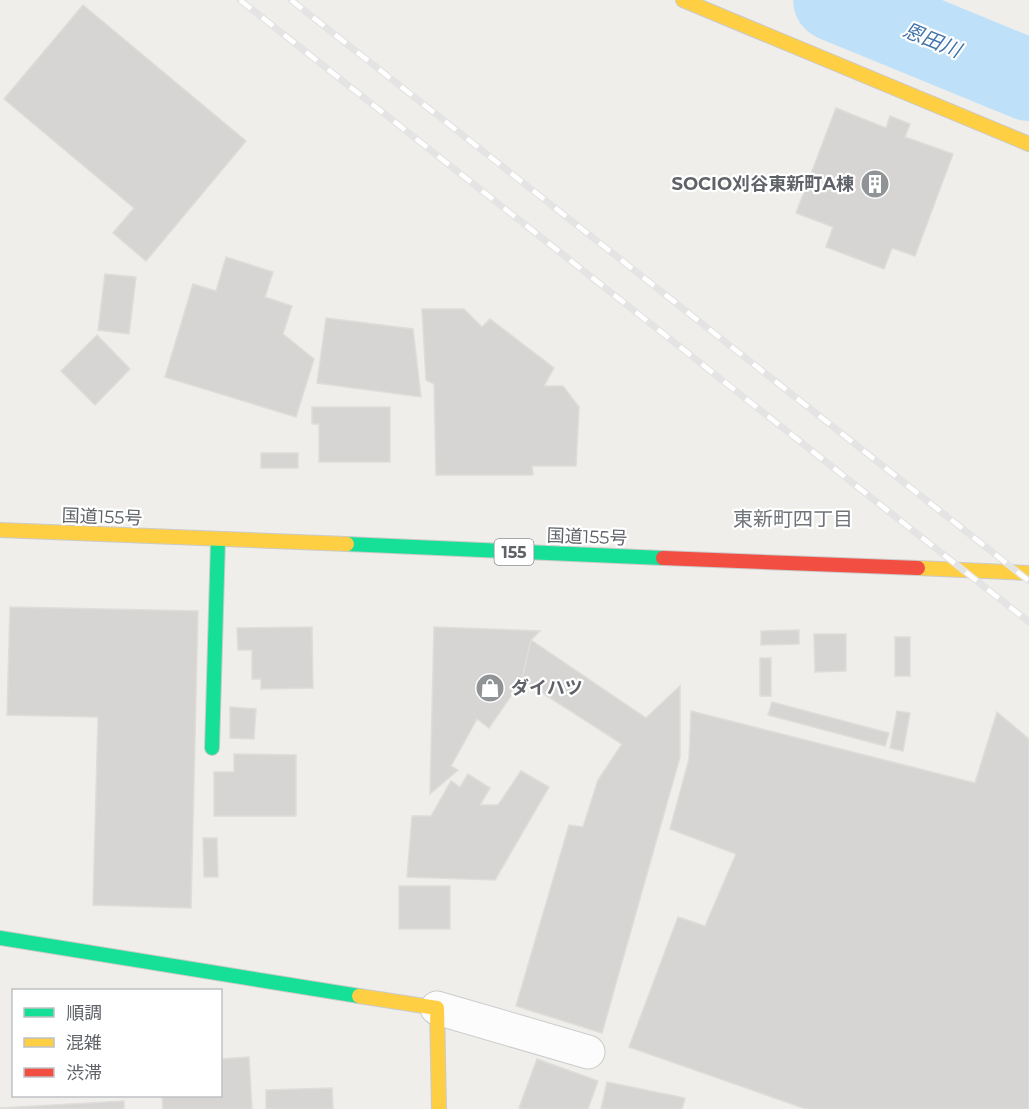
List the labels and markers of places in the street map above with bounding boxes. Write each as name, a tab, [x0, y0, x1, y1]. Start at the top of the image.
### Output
building icon: SOCIO刈谷東新町A棟	[859, 168, 891, 200]
place label: SOCIO刈谷東新町A棟	[671, 173, 854, 195]
shop icon: ダイハツ	[474, 672, 506, 704]
place label: ダイハツ	[511, 677, 583, 699]

